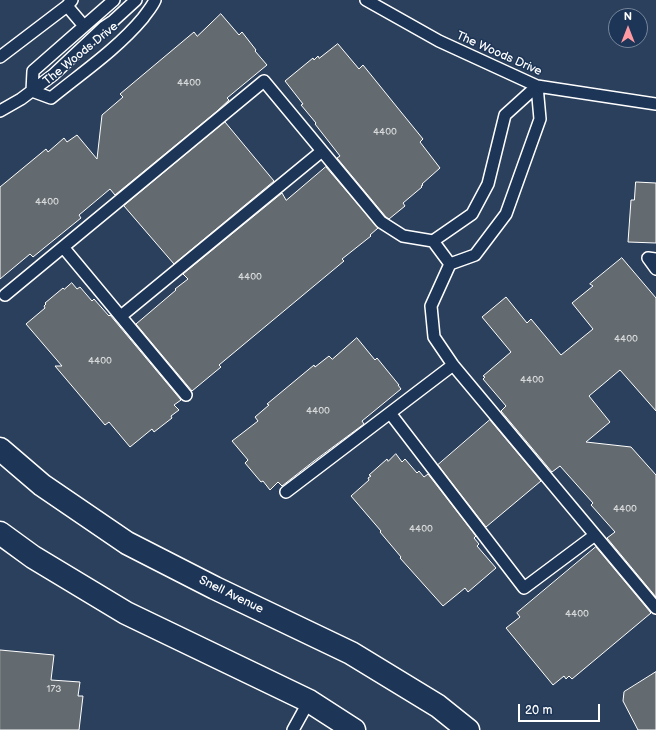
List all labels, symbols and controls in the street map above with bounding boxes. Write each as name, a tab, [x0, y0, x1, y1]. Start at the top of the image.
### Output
north arrow	[608, 8, 648, 48]
text: N	[624, 10, 632, 23]
street label: The Woods Drive	[41, 19, 121, 89]
street label: The Woods Drive	[454, 29, 544, 79]
house number: 4400	[177, 77, 201, 89]
house number: 4400	[373, 126, 397, 138]
house number: 4400	[35, 196, 59, 208]
house number: 4400	[238, 271, 262, 283]
house number: 4400	[614, 333, 638, 345]
house number: 4400	[88, 355, 112, 367]
house number: 4400	[520, 374, 544, 386]
house number: 4400	[306, 405, 330, 417]
house number: 4400	[613, 503, 637, 515]
house number: 4400	[409, 523, 433, 535]
street label: Snell Avenue	[196, 573, 266, 617]
house number: 4400	[565, 608, 589, 620]
house number: 173	[47, 683, 61, 695]
scale bar	[520, 696, 602, 722]
text: 20 m	[525, 703, 552, 718]

